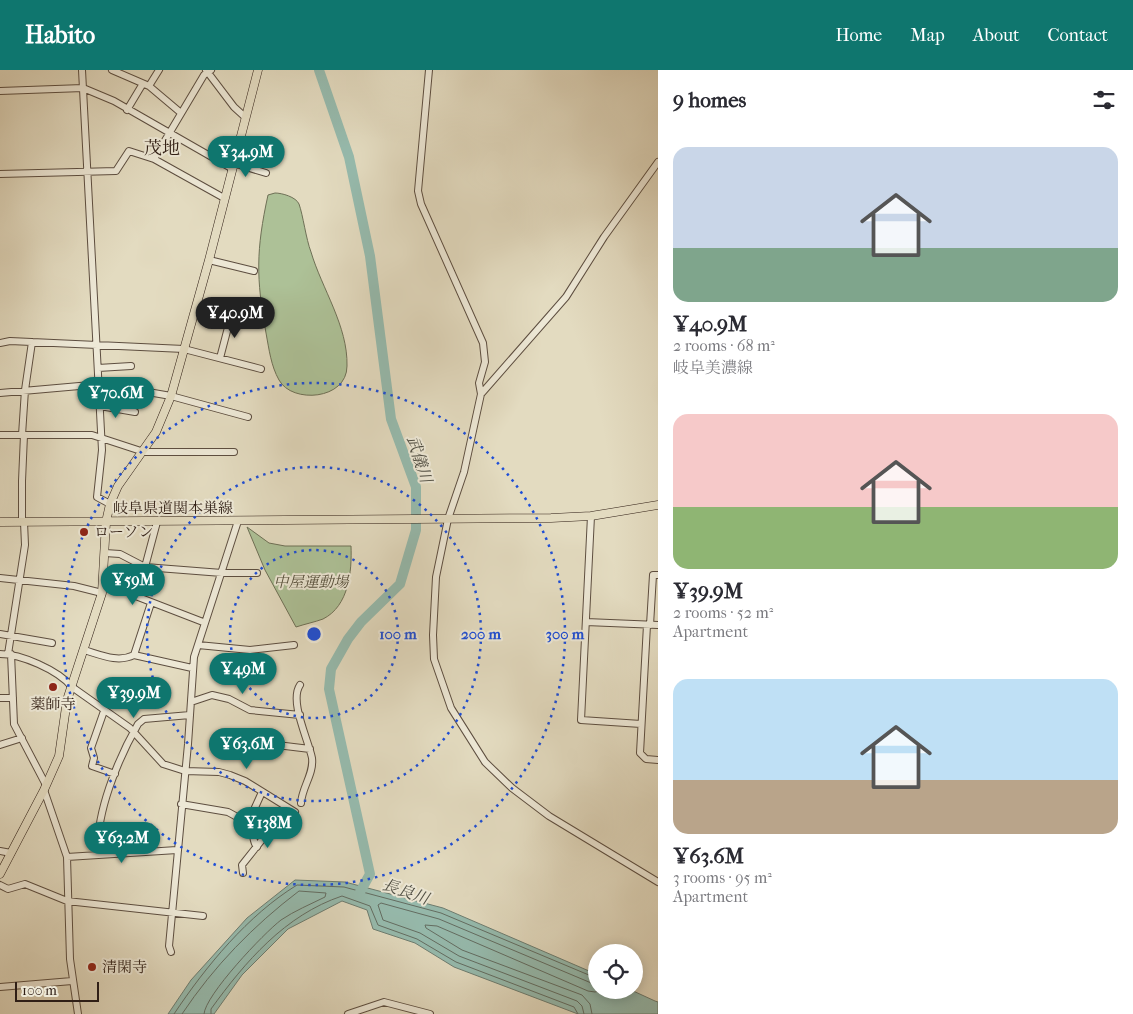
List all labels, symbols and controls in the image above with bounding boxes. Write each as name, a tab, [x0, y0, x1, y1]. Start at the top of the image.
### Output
text: Habito	[25, 21, 95, 49]
text: Home	[835, 25, 882, 46]
text: Map	[910, 25, 945, 46]
text: About	[973, 25, 1019, 46]
text: Contact	[1047, 25, 1108, 46]
icon: filters	[1090, 86, 1118, 114]
text: 9 homes	[673, 88, 746, 112]
pin: ¥34.9M	[205, 136, 287, 178]
district label: 茂地	[144, 138, 180, 159]
text: ¥34.9M	[219, 142, 273, 161]
icon: home	[851, 180, 941, 270]
pin: ¥40.9M	[194, 296, 276, 339]
text: ¥40.9M	[207, 303, 263, 322]
text: ¥40.9M	[673, 312, 747, 336]
text: 2 rooms · 68 m²	[673, 336, 775, 355]
text: 岐阜美濃線	[673, 358, 753, 377]
pin: ¥70.6M	[75, 376, 157, 419]
text: ¥70.6M	[88, 383, 144, 402]
water label: 武儀川	[403, 433, 437, 487]
icon: home	[851, 447, 941, 537]
street label: 岐阜県道関本巣線	[113, 499, 233, 517]
place label: ローソン	[94, 523, 153, 541]
marker: ローソン	[78, 526, 90, 538]
pin: ¥59M	[103, 564, 163, 606]
text: ¥59M	[112, 570, 154, 589]
park label: 中屋運動場	[273, 573, 350, 591]
text: ¥39.9M	[673, 579, 743, 603]
text: 2 rooms · 52 m²	[673, 603, 773, 622]
text: Apartment	[673, 622, 748, 641]
centre of rings	[305, 625, 323, 643]
text: 100 m	[379, 625, 417, 643]
text: 200 m	[461, 625, 501, 643]
text: 300 m	[546, 625, 585, 643]
pin: ¥49M	[213, 652, 273, 695]
text: ¥49M	[221, 659, 265, 678]
pin: ¥39.9M	[93, 676, 175, 719]
marker: 薬師寺	[47, 681, 59, 693]
text: ¥39.9M	[107, 683, 161, 702]
place label: 薬師寺	[30, 695, 76, 713]
icon: home	[851, 712, 941, 802]
pin: ¥63.6M	[206, 728, 288, 770]
text: ¥63.6M	[220, 734, 274, 753]
pin: ¥138M	[233, 806, 303, 849]
text: ¥138M	[244, 813, 292, 832]
pin: ¥63.2M	[81, 822, 163, 864]
text: ¥63.2M	[95, 828, 149, 847]
text: ¥63.6M	[673, 844, 744, 868]
text: 3 rooms · 95 m²	[673, 868, 772, 887]
water label: 長良川	[380, 875, 434, 909]
text: Apartment	[673, 887, 748, 906]
map controls	[588, 944, 643, 999]
button: locate	[588, 944, 643, 999]
place label: 清閑寺	[102, 958, 147, 976]
marker: 清閑寺	[86, 961, 98, 973]
scale bar	[15, 979, 99, 1002]
text: 100 m	[22, 982, 57, 999]

